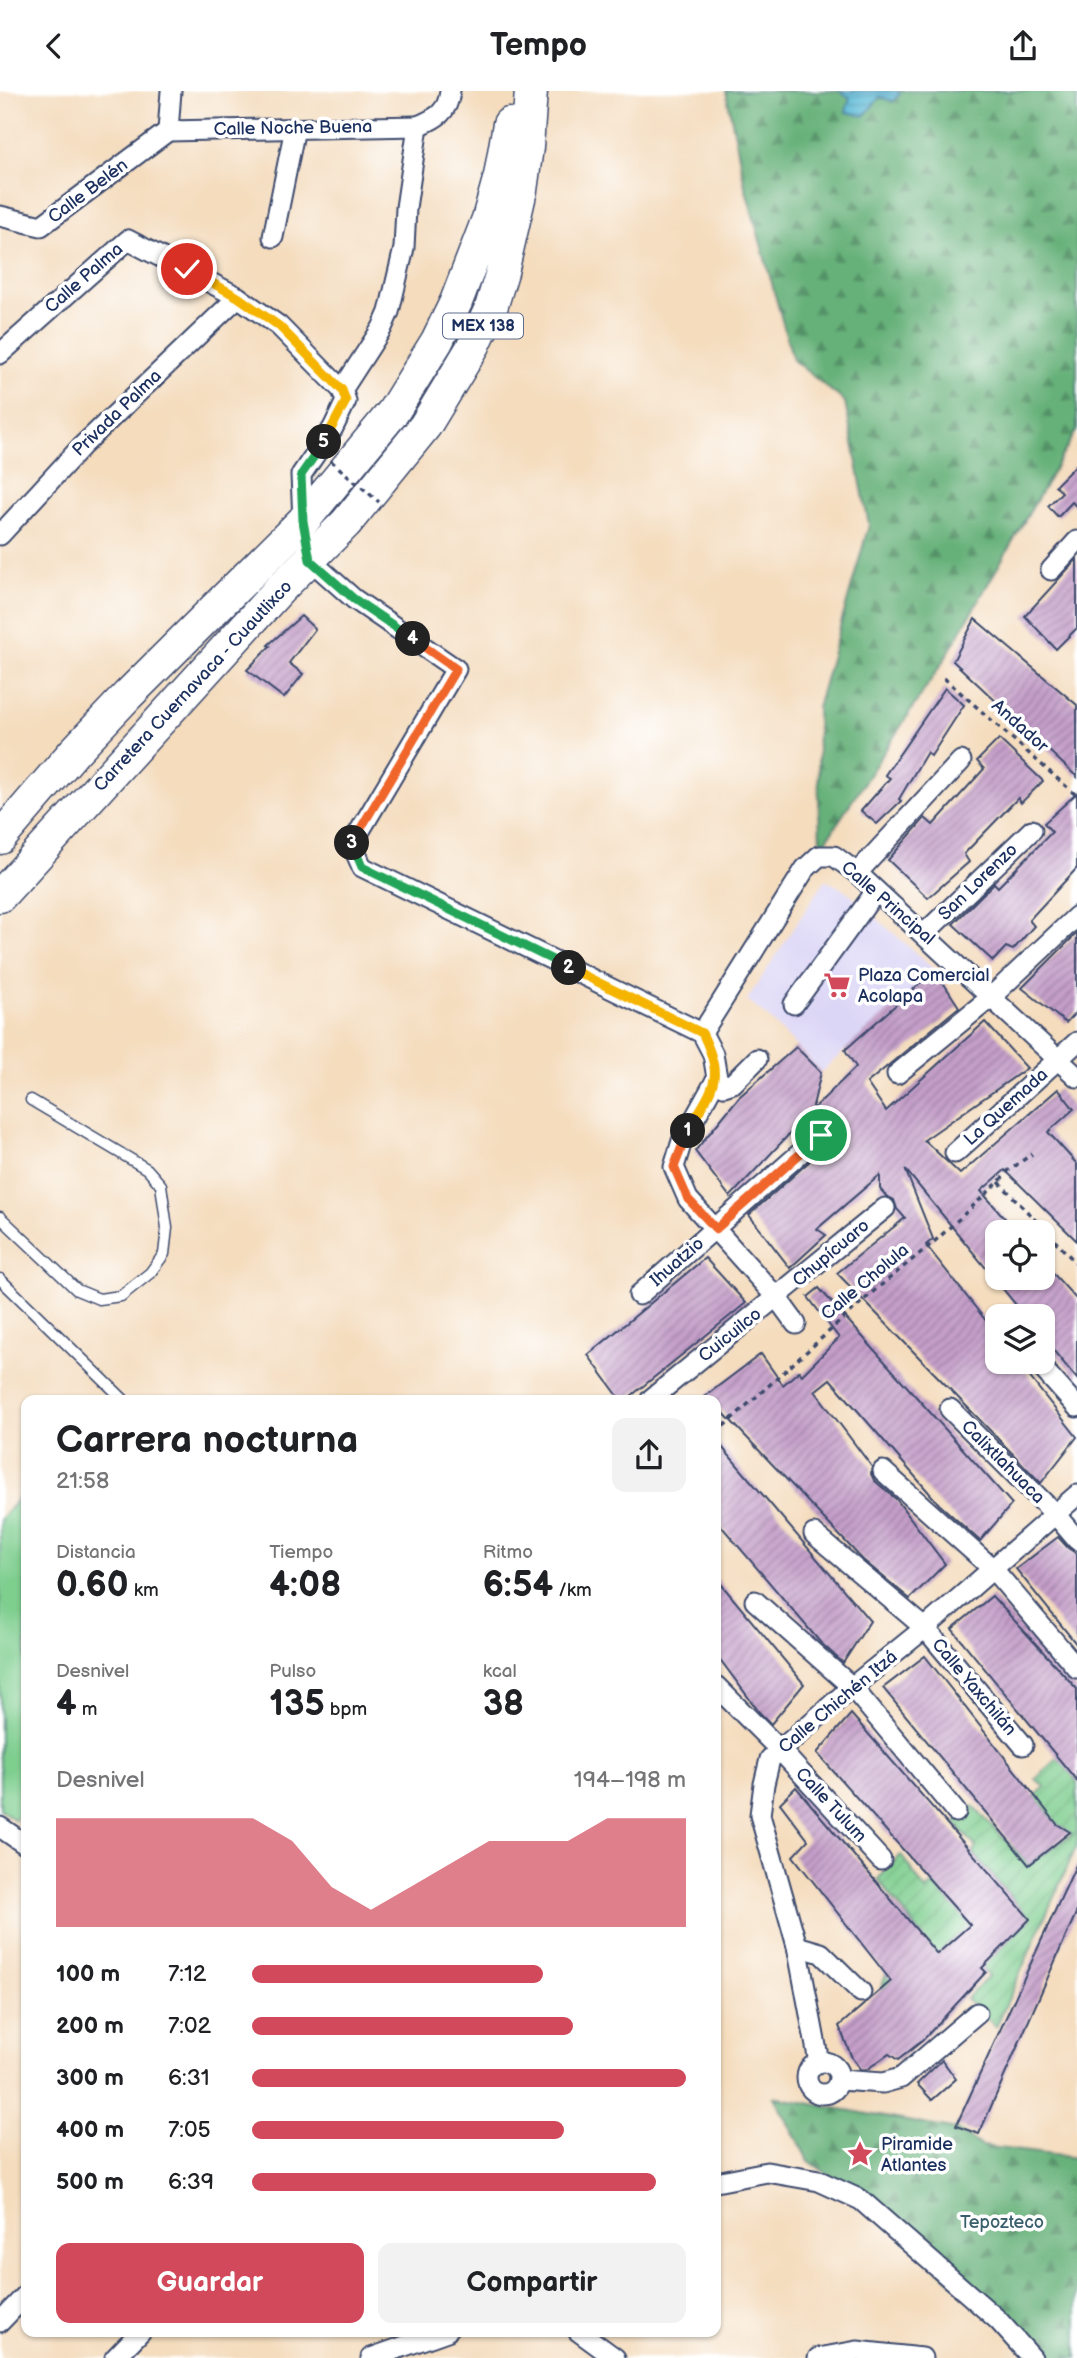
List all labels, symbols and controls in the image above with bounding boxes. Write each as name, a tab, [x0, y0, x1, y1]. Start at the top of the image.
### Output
text: Tempo	[490, 26, 587, 65]
icon: back	[35, 27, 73, 65]
icon: share	[1004, 27, 1042, 65]
street label: Calle Noche Buena	[214, 116, 372, 140]
street label: Calle Belén	[44, 154, 132, 228]
street label: Calle Palma	[41, 238, 127, 318]
pin	[157, 239, 217, 299]
icon: check	[168, 250, 206, 288]
road number: MEX 138	[443, 313, 523, 338]
street label: Privada Palma	[68, 365, 166, 461]
pin: 5	[306, 425, 342, 459]
text: 5	[318, 430, 329, 453]
street label: Carretera Cuernavaca - Cuautlixco	[89, 576, 297, 796]
pin: 4	[396, 621, 430, 657]
text: 4	[407, 627, 418, 650]
street label: Andador	[987, 695, 1053, 757]
pin: 3	[334, 825, 370, 861]
text: 3	[346, 831, 357, 854]
street label: San Lorenzo	[934, 839, 1022, 925]
street label: Calle Principal	[837, 857, 939, 949]
pin: 2	[552, 951, 586, 985]
text: 2	[563, 956, 574, 979]
place label: Plaza Comercial Acolapa	[858, 965, 990, 1007]
supermarket icon: Plaza Comercial Acolapa	[822, 970, 852, 1000]
street label: La Quemada	[960, 1064, 1052, 1150]
pin	[791, 1105, 851, 1165]
pin: 1	[670, 1114, 706, 1149]
icon: arrive	[802, 1116, 840, 1154]
text: 1	[684, 1119, 692, 1142]
street label: Chupícuaro	[788, 1215, 874, 1291]
map controls	[985, 1220, 1055, 1374]
button: locate	[985, 1220, 1055, 1290]
street label: Ihuatzio	[646, 1233, 708, 1291]
street label: Calle Cholula	[817, 1239, 913, 1325]
street label: Cuicuilco	[694, 1303, 766, 1367]
button: layers	[985, 1304, 1055, 1374]
street label: Calixtlahuaca	[957, 1416, 1049, 1508]
text: Carrera nocturna	[56, 1418, 358, 1463]
button: share	[612, 1418, 686, 1492]
text: 21:58	[56, 1467, 109, 1495]
text: Distancia	[56, 1541, 136, 1564]
text: Tiempo	[269, 1541, 333, 1564]
text: Ritmo	[483, 1541, 533, 1564]
text: 0.60	[56, 1564, 129, 1607]
text: 4:08	[269, 1564, 341, 1607]
text: 6:54	[483, 1564, 553, 1607]
text: km	[129, 1579, 159, 1602]
text: /km	[553, 1579, 592, 1602]
street label: Calle Yaxchilán	[927, 1634, 1021, 1740]
street label: Calle Chichén Itzá	[774, 1646, 902, 1758]
text: Desnivel	[56, 1660, 129, 1683]
text: Pulso	[269, 1660, 316, 1683]
text: kcal	[483, 1660, 517, 1683]
text: 4	[56, 1683, 77, 1726]
text: 135	[269, 1683, 325, 1726]
text: 38	[483, 1683, 524, 1726]
text: m	[77, 1698, 97, 1721]
text: bpm	[325, 1698, 367, 1721]
street label: Calle Tulum	[791, 1763, 871, 1847]
text: Desnivel	[56, 1766, 145, 1794]
text: 194–198 m	[574, 1766, 686, 1794]
text: 100 m	[56, 1960, 120, 1988]
text: 7:12	[168, 1960, 206, 1988]
text: 200 m	[56, 2012, 124, 2040]
text: 7:02	[168, 2012, 211, 2040]
text: 300 m	[56, 2064, 124, 2092]
text: 6:31	[168, 2064, 210, 2092]
text: 400 m	[56, 2116, 124, 2144]
text: 7:05	[168, 2116, 211, 2144]
place label: Piramide Atlantes	[881, 2134, 953, 2176]
place icon: Piramide Atlantes	[845, 2139, 875, 2169]
text: 500 m	[56, 2168, 124, 2196]
text: 6:39	[168, 2168, 214, 2196]
park label: Tepozteco	[960, 2212, 1044, 2233]
button: Guardar	[56, 2243, 364, 2323]
button: Compartir	[378, 2243, 686, 2323]

